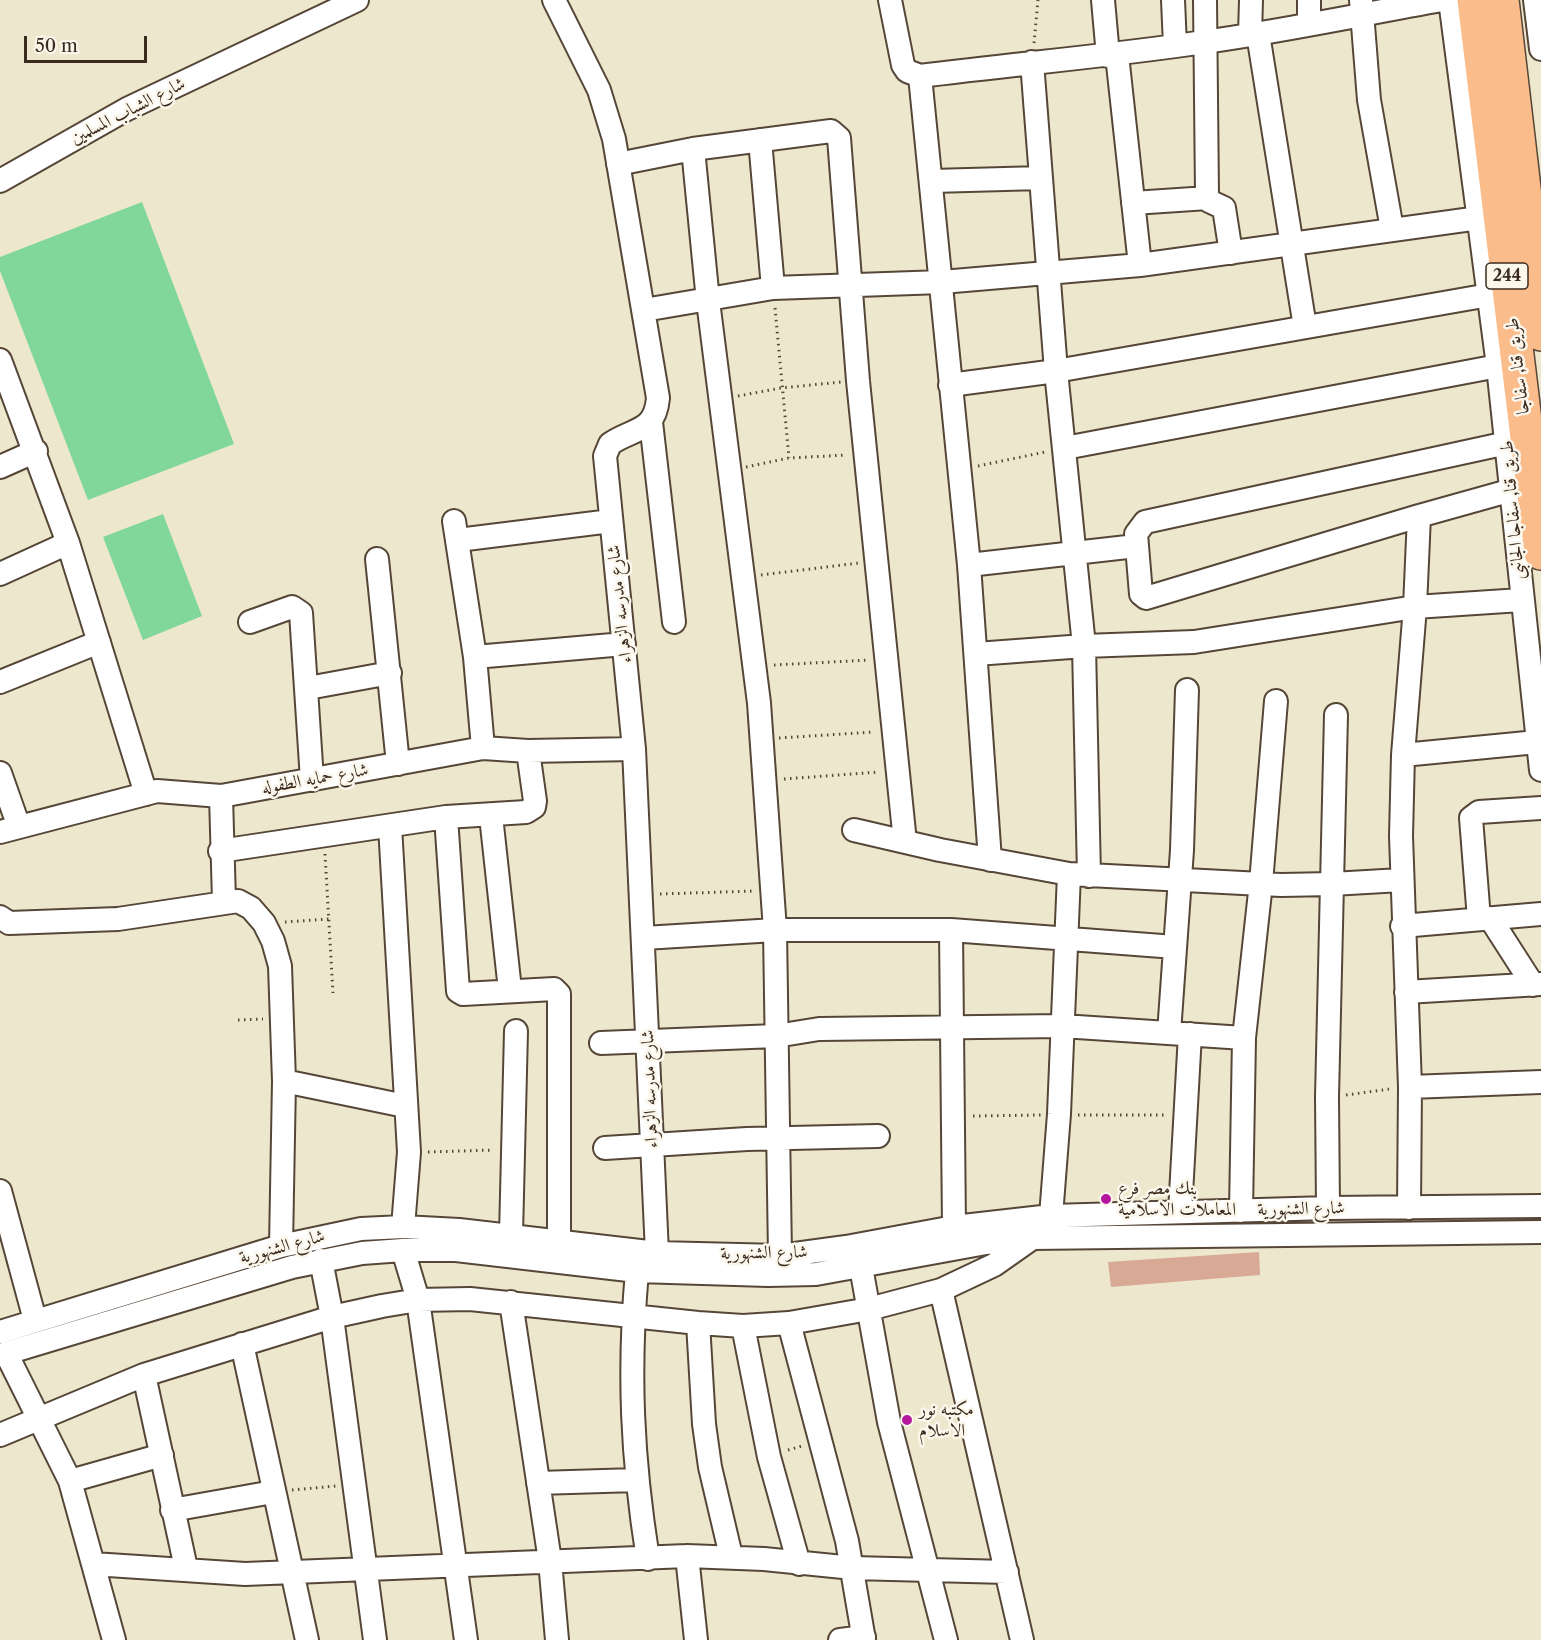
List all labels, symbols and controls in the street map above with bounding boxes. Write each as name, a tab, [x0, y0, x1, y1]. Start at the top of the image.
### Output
scale bar	[27, 24, 150, 62]
text: 50 m	[35, 35, 78, 57]
street label: شارع الشباب المسلمين	[67, 73, 189, 149]
road number: 244	[1486, 263, 1528, 289]
street label: طريق قنا, سفاجا	[1501, 316, 1535, 416]
street label: طريق قنا, سفاجا الجانبى	[1496, 439, 1530, 581]
street label: شارع مدرسه الزهراء	[603, 544, 637, 664]
street label: شارع حمايه الطفوله	[260, 759, 370, 799]
street label: شارع مدرسه الزهراء	[637, 1029, 663, 1149]
place label: بنك مصر فرع المعاملات الاسلامية	[1118, 1178, 1236, 1220]
marker: بنك مصر فرع المعاملات الاسلامية	[1099, 1192, 1113, 1206]
street label: شارع الشنهورية	[1257, 1197, 1345, 1221]
street label: شارع الشنهورية	[237, 1225, 327, 1269]
street label: شارع الشنهورية	[720, 1241, 808, 1265]
place label: مكتبه نور الاسلام	[919, 1399, 974, 1442]
marker: مكتبه نور الاسلام	[900, 1413, 914, 1427]

